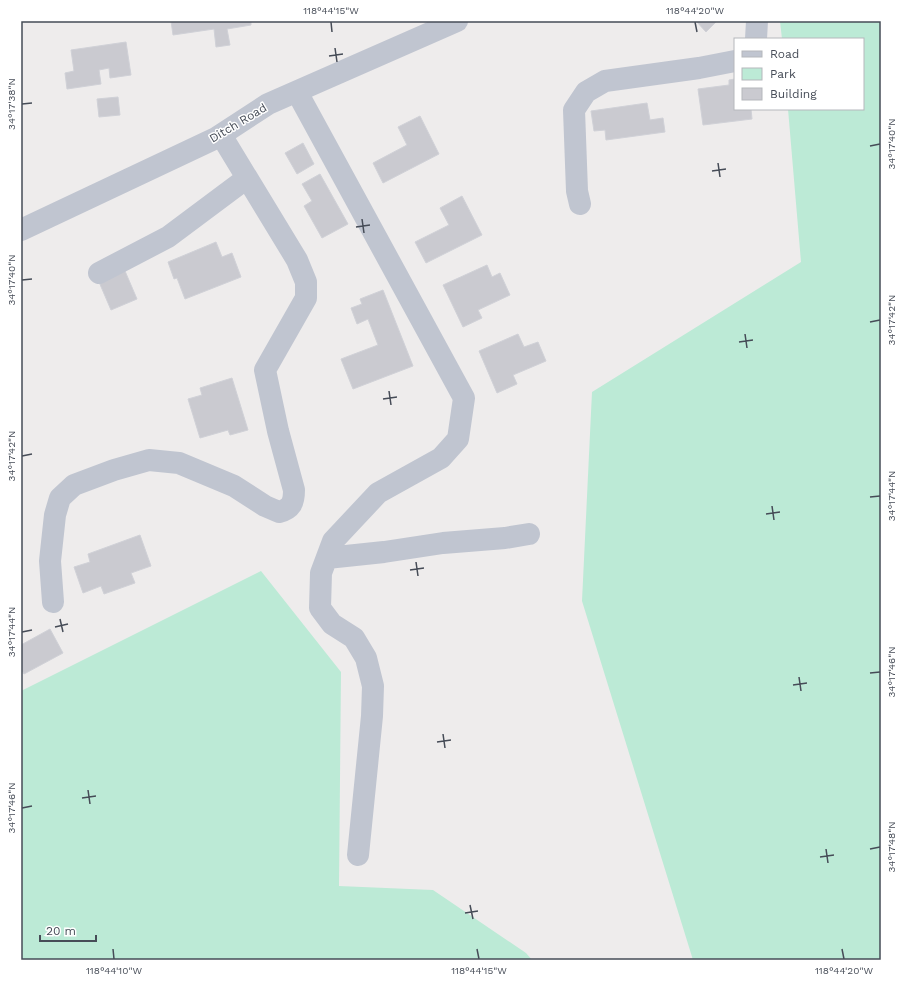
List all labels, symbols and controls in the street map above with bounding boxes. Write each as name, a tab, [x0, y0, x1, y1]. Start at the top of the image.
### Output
text: 118°44'15"W	[303, 5, 359, 16]
text: 118°44'20"W	[666, 5, 724, 16]
legend	[734, 38, 864, 110]
text: Road	[770, 47, 799, 61]
text: Park	[770, 67, 796, 81]
text: 34°17'38"N	[6, 78, 17, 130]
text: Building	[770, 87, 817, 101]
street label: Ditch Road	[207, 100, 269, 146]
text: 34°17'40"N	[886, 118, 897, 170]
text: 34°17'40"N	[6, 254, 17, 306]
text: 34°17'42"N	[886, 295, 897, 345]
text: 34°17'42"N	[6, 431, 17, 481]
text: 34°17'44"N	[886, 471, 897, 521]
text: 34°17'44"N	[6, 607, 17, 657]
text: 34°17'46"N	[886, 646, 897, 698]
text: 34°17'46"N	[6, 782, 17, 834]
text: 34°17'48"N	[886, 821, 897, 873]
scale bar	[40, 917, 96, 943]
text: 20 m	[46, 924, 76, 938]
text: 118°44'10"W	[86, 965, 142, 976]
text: 118°44'15"W	[451, 965, 507, 976]
text: 118°44'20"W	[815, 965, 873, 976]

